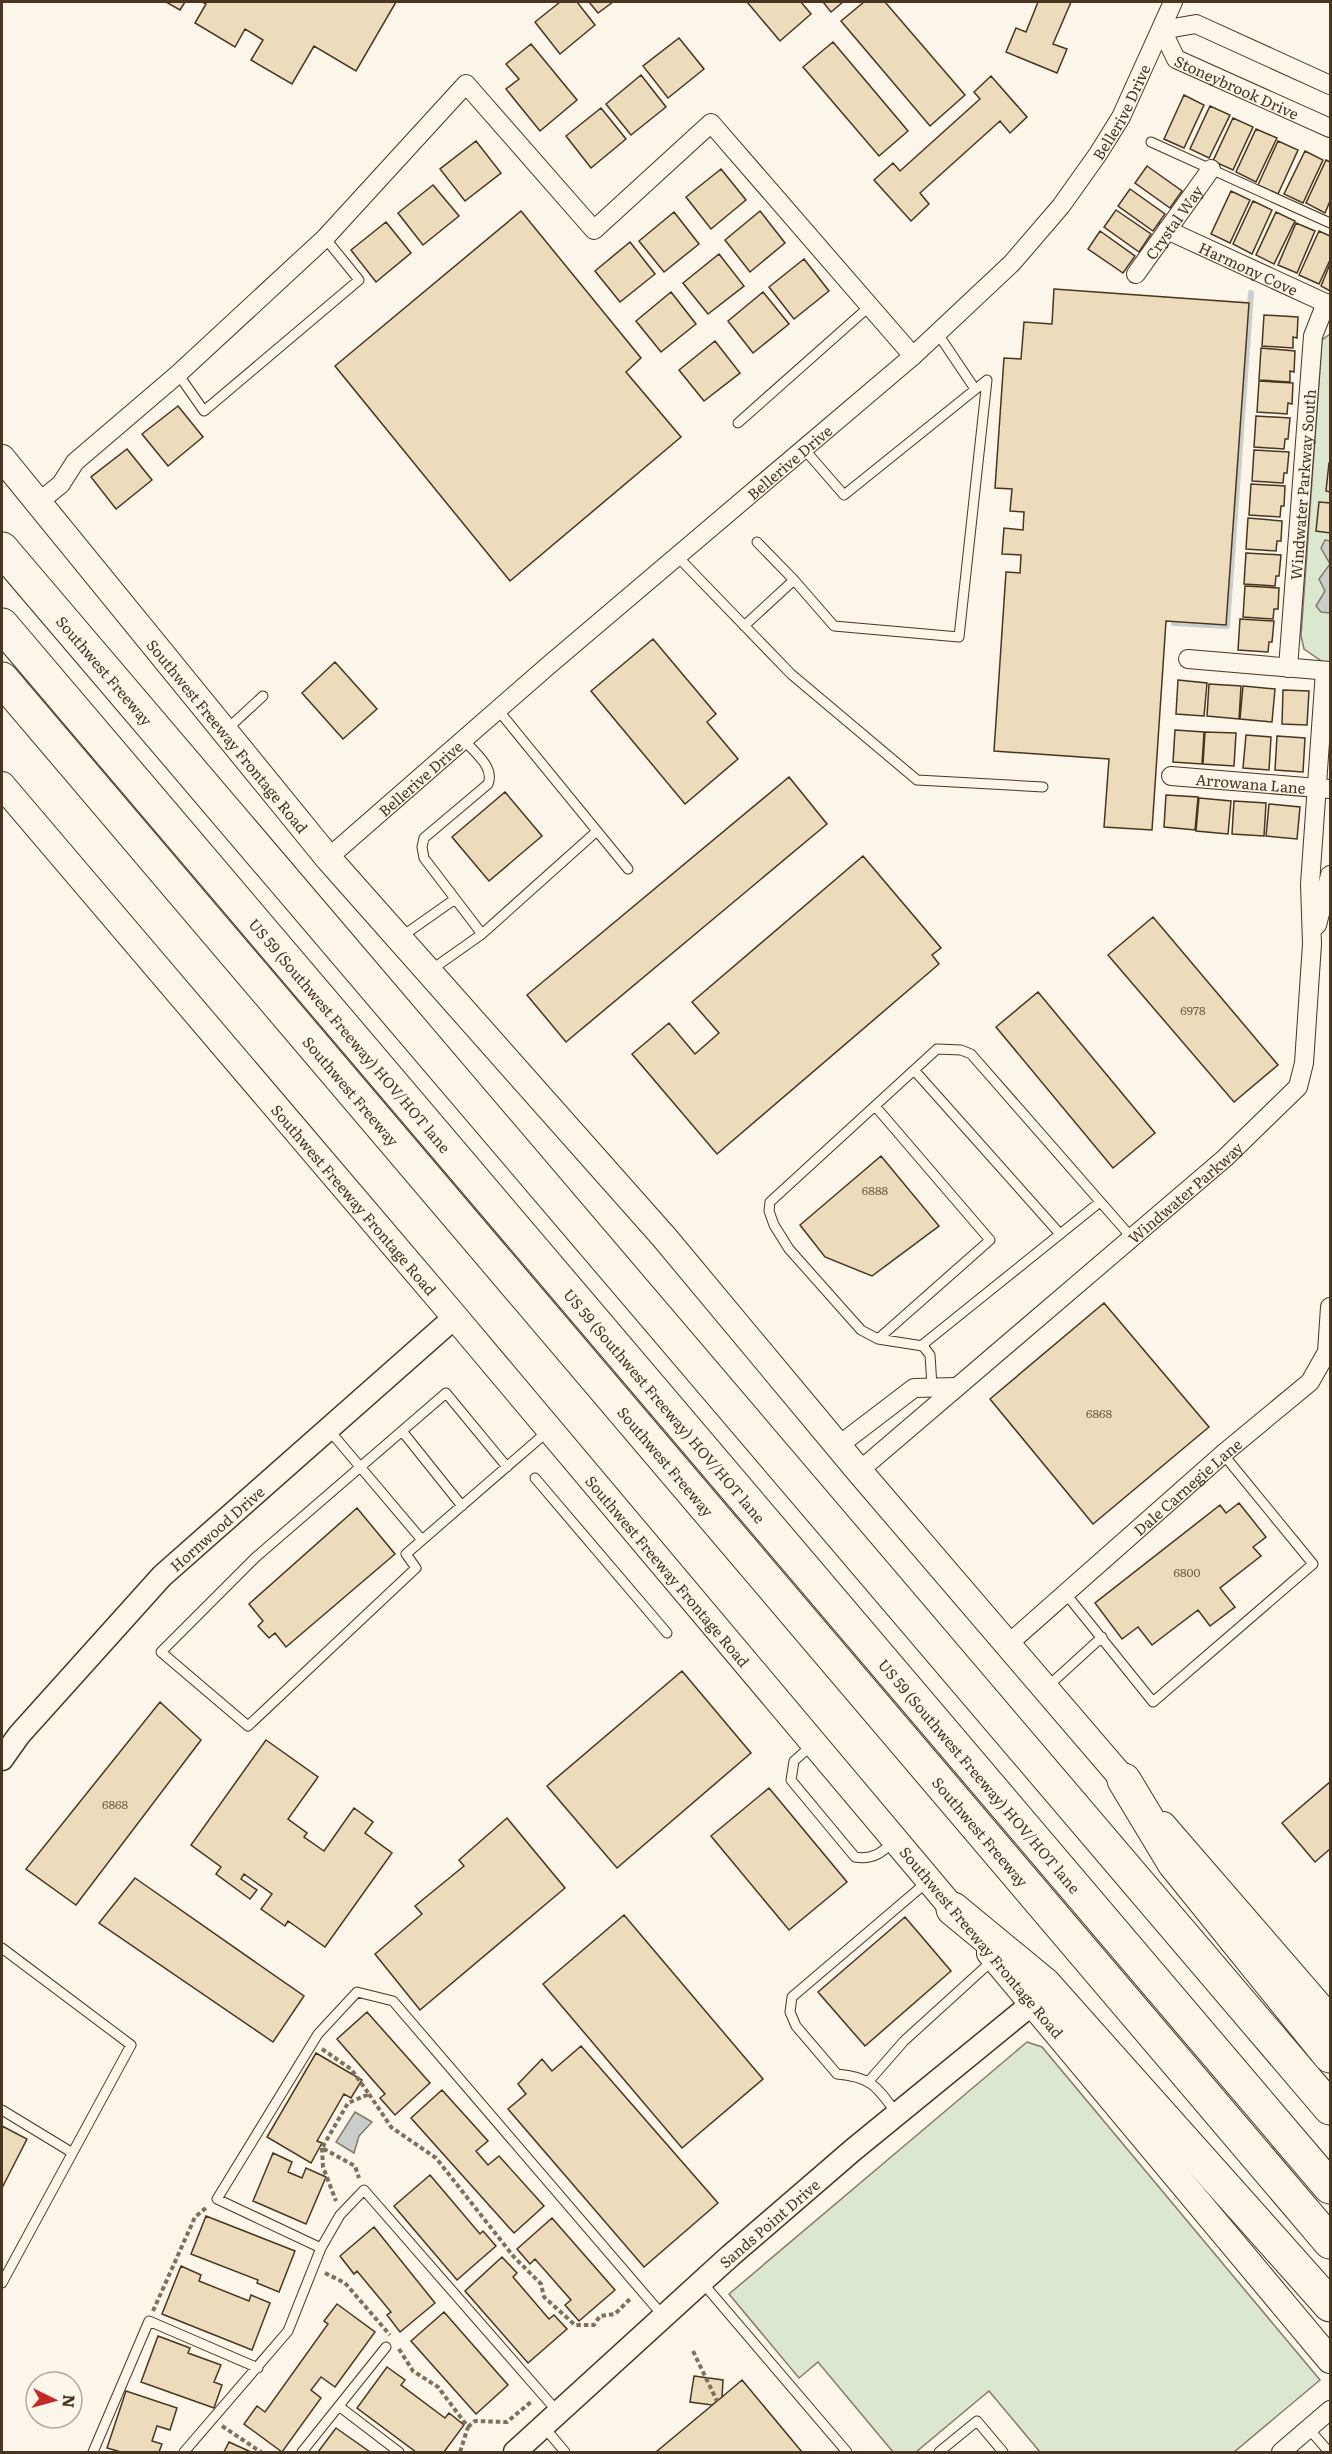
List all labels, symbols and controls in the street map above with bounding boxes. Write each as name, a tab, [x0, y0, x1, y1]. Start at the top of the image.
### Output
street label: Stoneybrook Drive	[1171, 48, 1303, 124]
street label: Bellerive Drive	[1086, 60, 1155, 164]
street label: Crystal Way	[1139, 180, 1208, 264]
street label: Harmony Cove	[1195, 235, 1302, 300]
street label: Windwater Parkway South	[1283, 388, 1320, 581]
street label: Bellerive Drive	[741, 418, 837, 504]
street label: Southwest Freeway	[52, 610, 159, 730]
street label: Southwest Freeway Frontage Road	[142, 633, 314, 838]
street label: Bellerive Drive	[373, 734, 467, 821]
street label: Arrowana Lane	[1195, 767, 1307, 798]
street label: US 59 (Southwest Freeway) HOV/HOT lane	[247, 915, 455, 1157]
house number: 6978	[1180, 1001, 1206, 1019]
street label: Southwest Freeway	[300, 1031, 402, 1149]
street label: Southwest Freeway Frontage Road	[267, 1099, 443, 1300]
street label: Windwater Parkway	[1122, 1135, 1248, 1248]
house number: 6888	[862, 1181, 889, 1199]
street label: US 59 (Southwest Freeway) HOV/HOT lane	[562, 1285, 770, 1527]
street label: Southwest Freeway	[615, 1401, 717, 1519]
house number: 6868	[1086, 1404, 1112, 1422]
street label: Dale Carnegie Lane	[1128, 1432, 1246, 1540]
street label: Southwest Freeway Frontage Road	[581, 1469, 756, 1671]
street label: Hornwood Drive	[164, 1479, 269, 1576]
house number: 6800	[1174, 1563, 1201, 1581]
street label: US 59 (Southwest Freeway) HOV/HOT lane	[877, 1655, 1085, 1897]
street label: Southwest Freeway	[930, 1771, 1032, 1889]
house number: 6868	[102, 1795, 128, 1813]
street label: Southwest Freeway Frontage Road	[895, 1841, 1069, 2043]
street label: Sands Point Drive	[713, 2173, 824, 2273]
north arrow	[24, 2370, 84, 2430]
text: N	[57, 2394, 82, 2409]

